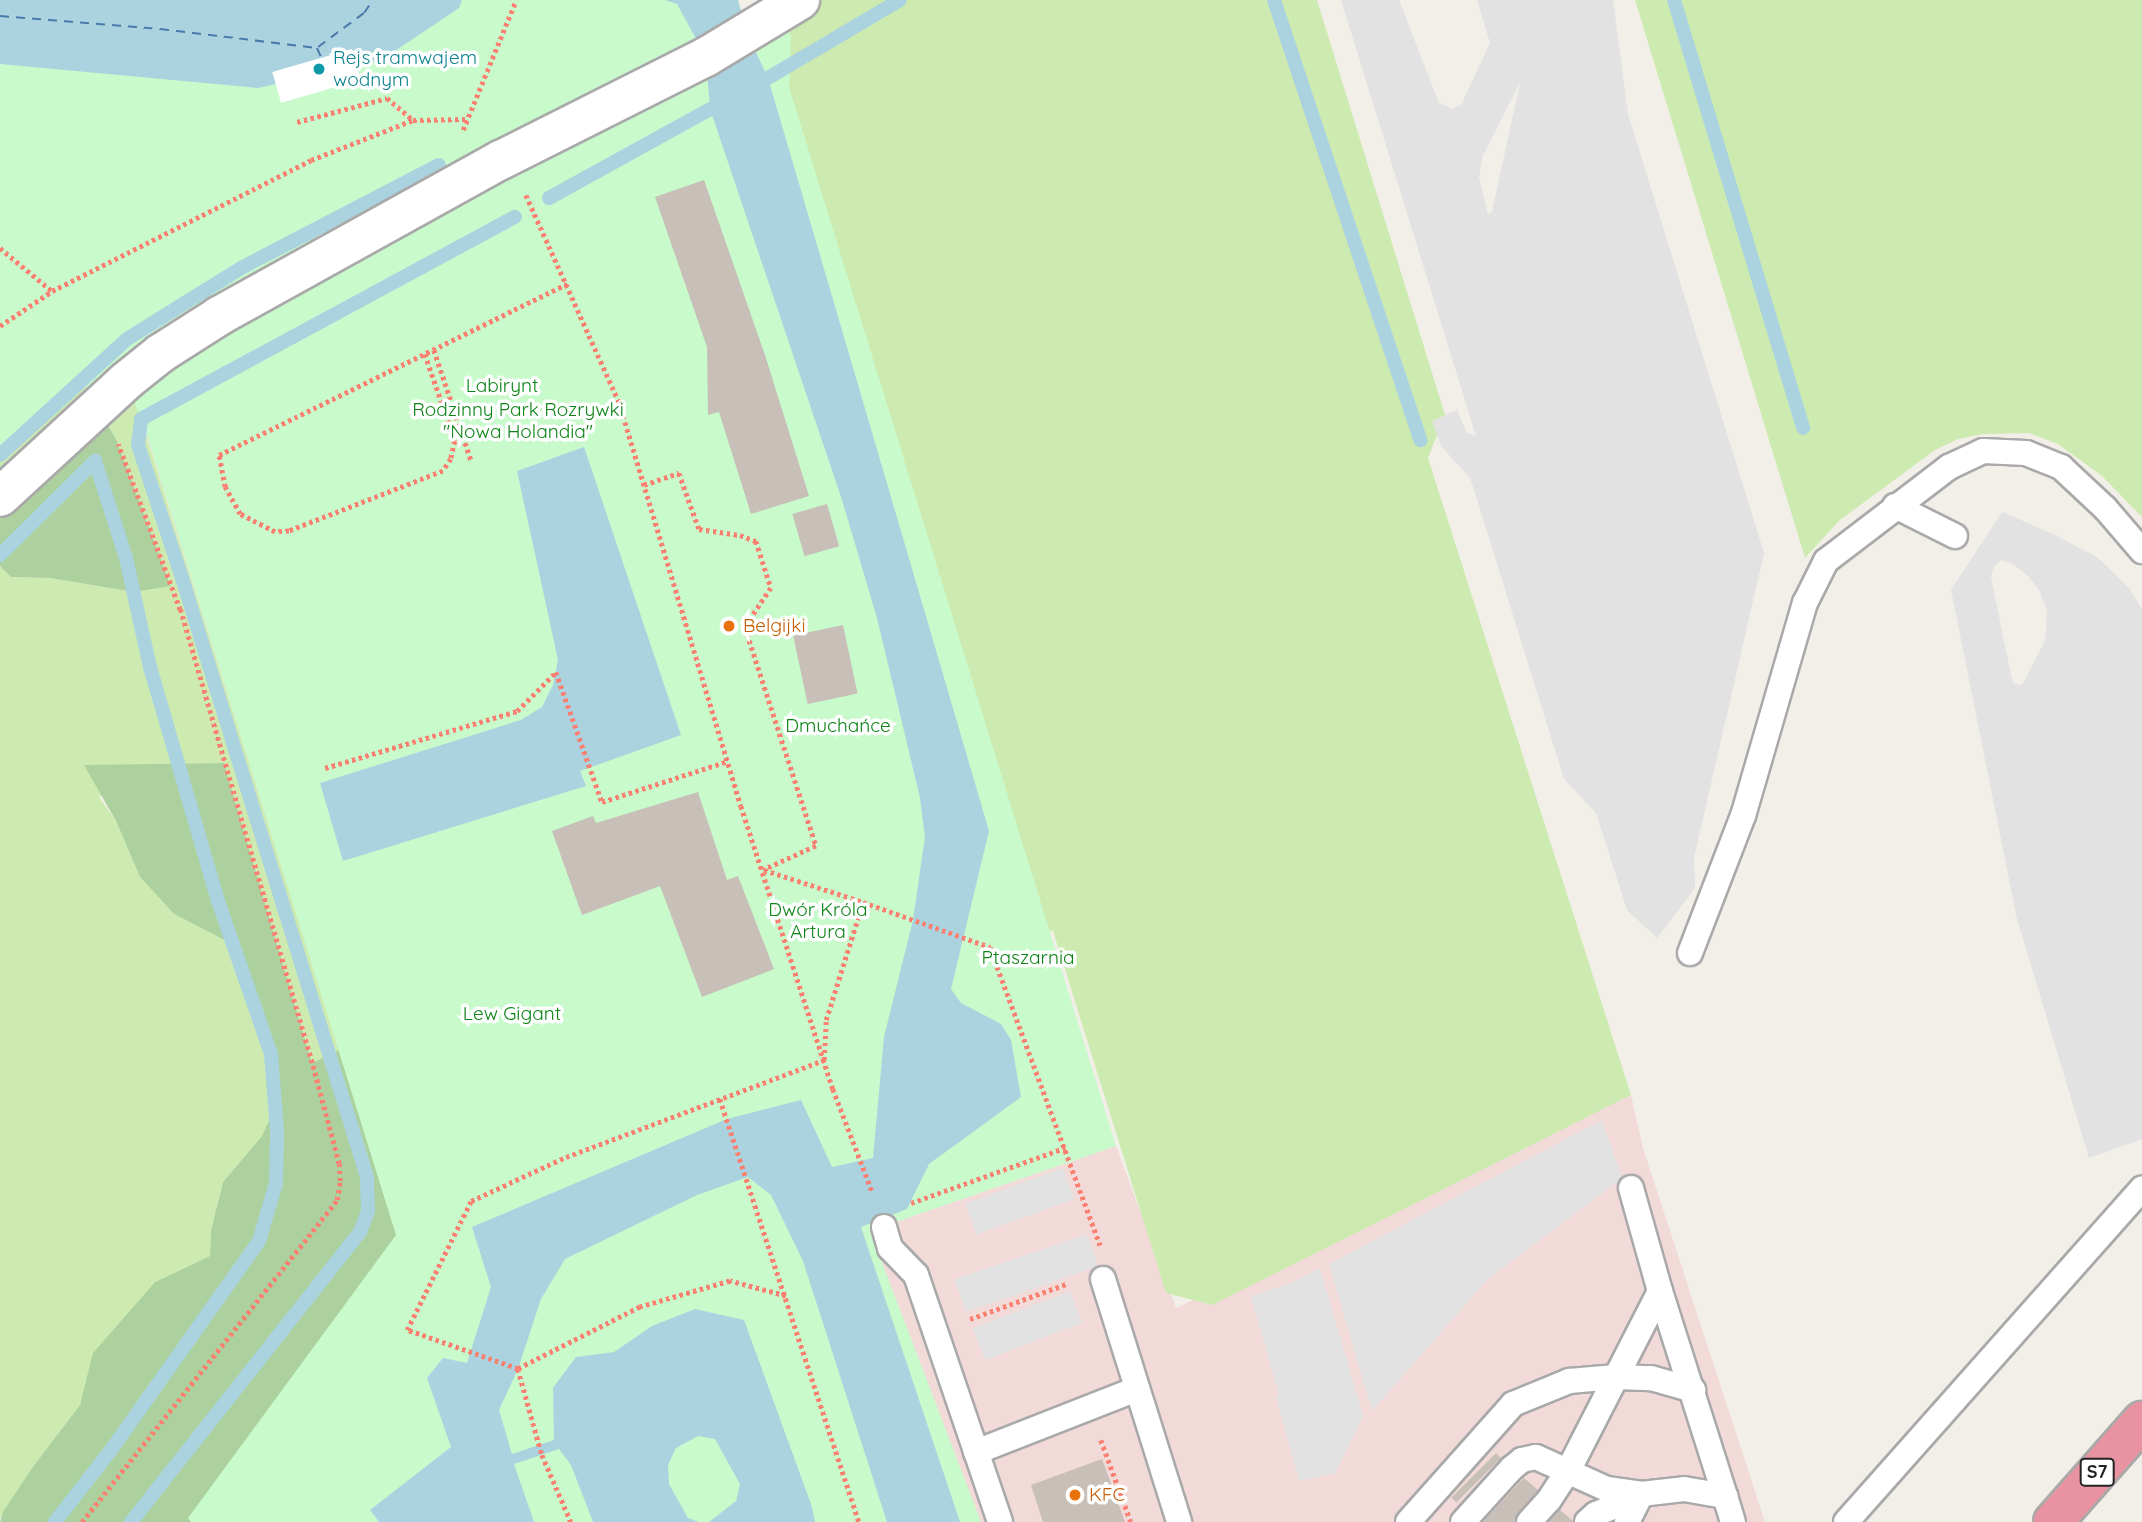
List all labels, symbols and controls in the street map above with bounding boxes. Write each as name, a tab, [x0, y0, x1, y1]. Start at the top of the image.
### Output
place label: Rejs tramwajem wodnym	[333, 47, 477, 91]
marker: Rejs tramwajem wodnym	[311, 61, 327, 77]
park label: Labirynt	[466, 375, 538, 397]
park label: Rodzinny Park Rozrywki "Nowa Holandia"	[412, 399, 624, 443]
place label: Belgijki	[743, 615, 806, 637]
marker: Belgijki	[721, 618, 737, 634]
park label: Dmuchańce	[785, 715, 891, 737]
park label: Dwór Króla Artura	[768, 899, 868, 943]
park label: Ptaszarnia	[982, 947, 1074, 969]
park label: Lew Gigant	[463, 1003, 561, 1025]
road number: S7	[2080, 1457, 2114, 1486]
place label: KFC	[1089, 1484, 1125, 1506]
marker: KFC	[1067, 1487, 1083, 1503]

